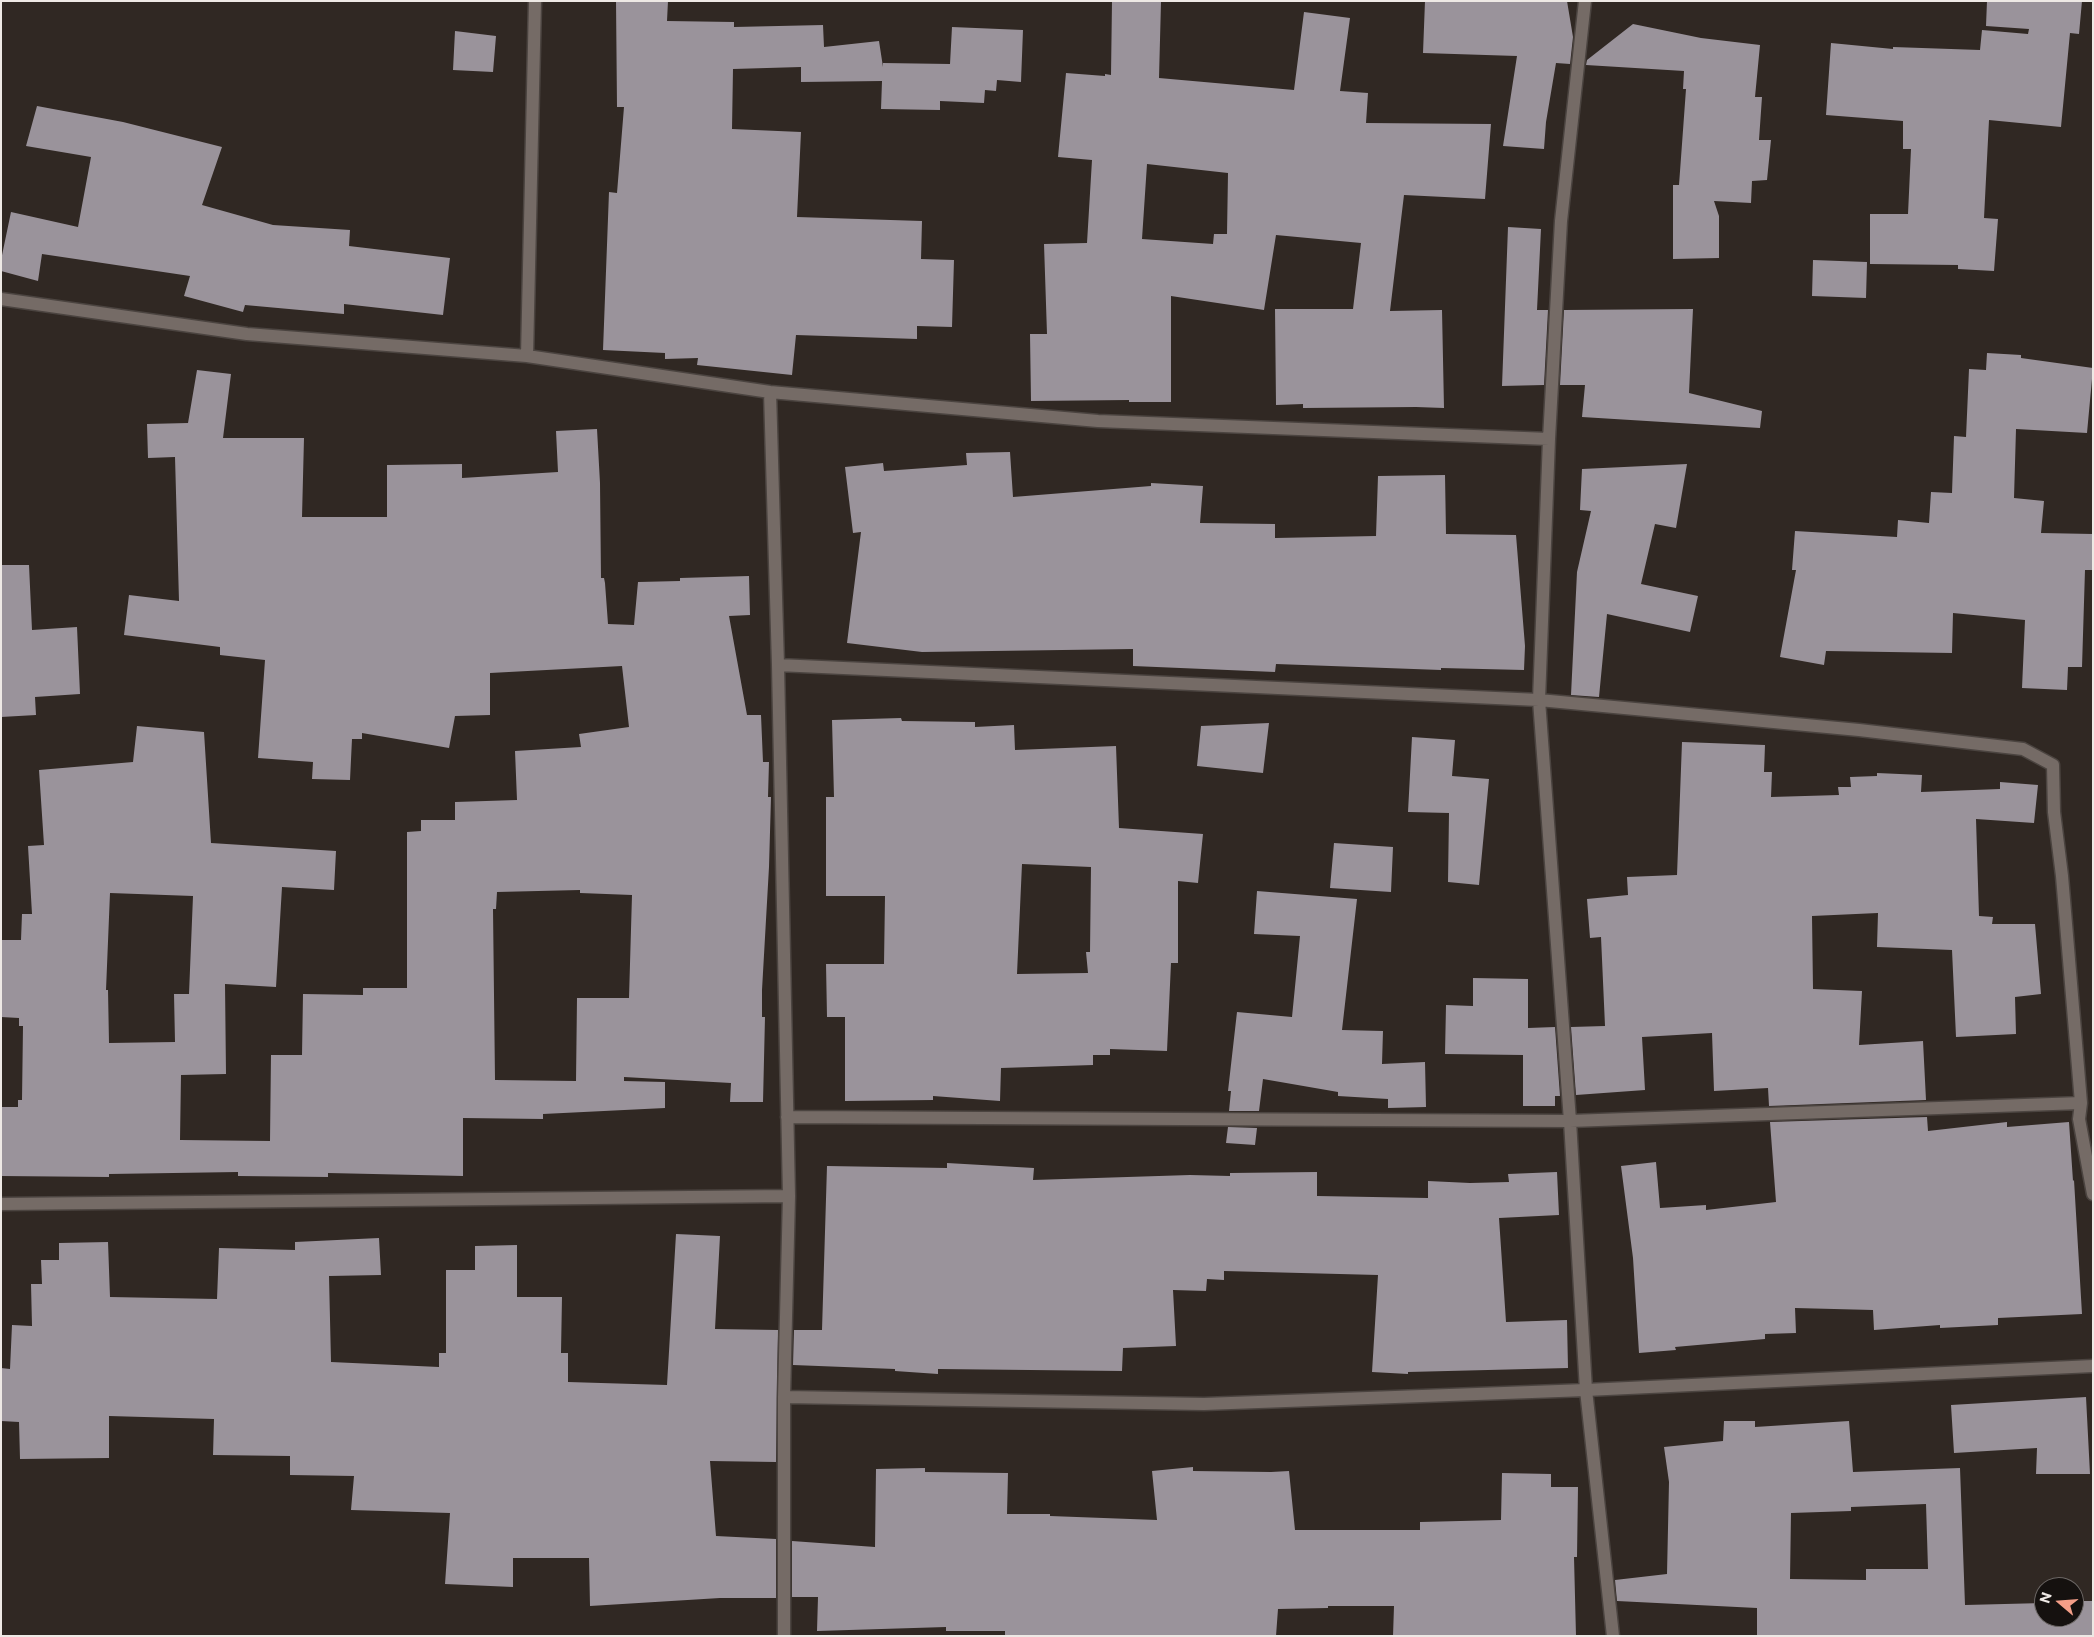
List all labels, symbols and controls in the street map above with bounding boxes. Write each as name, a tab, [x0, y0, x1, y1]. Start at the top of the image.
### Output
north arrow	[2034, 1577, 2084, 1627]
text: N	[2036, 1590, 2055, 1605]

